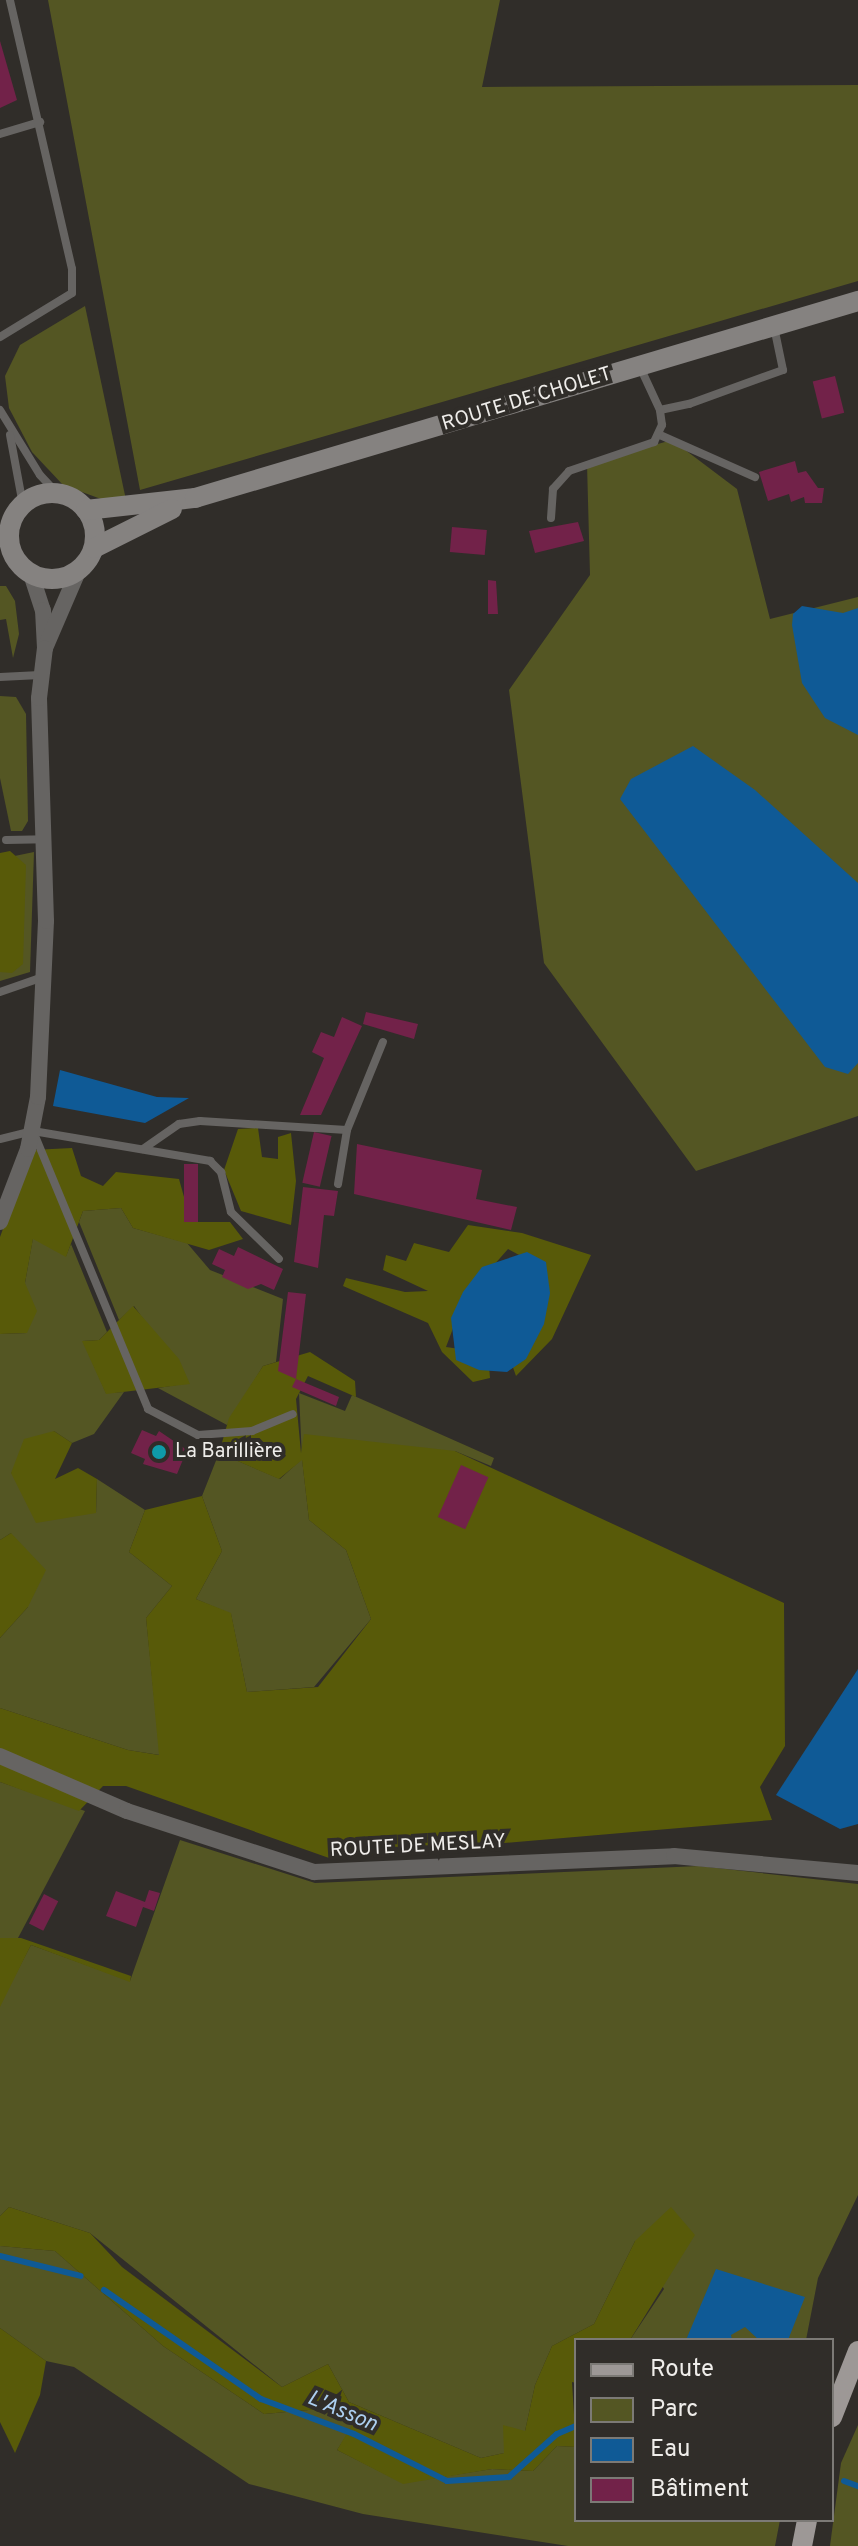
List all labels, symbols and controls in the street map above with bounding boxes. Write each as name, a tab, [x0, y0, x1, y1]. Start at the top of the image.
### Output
street label: ROUTE DE CHOLET	[439, 363, 615, 437]
place label: La Barillière	[175, 1440, 283, 1464]
marker: La Barillière	[150, 1443, 168, 1461]
street label: ROUTE DE MESLAY	[329, 1830, 507, 1864]
legend	[574, 2338, 834, 2522]
text: Route	[650, 2355, 714, 2385]
water label: L'Asson	[303, 2385, 381, 2439]
text: Parc	[650, 2395, 698, 2425]
text: Eau	[650, 2435, 690, 2465]
text: Bâtiment	[650, 2475, 749, 2505]

